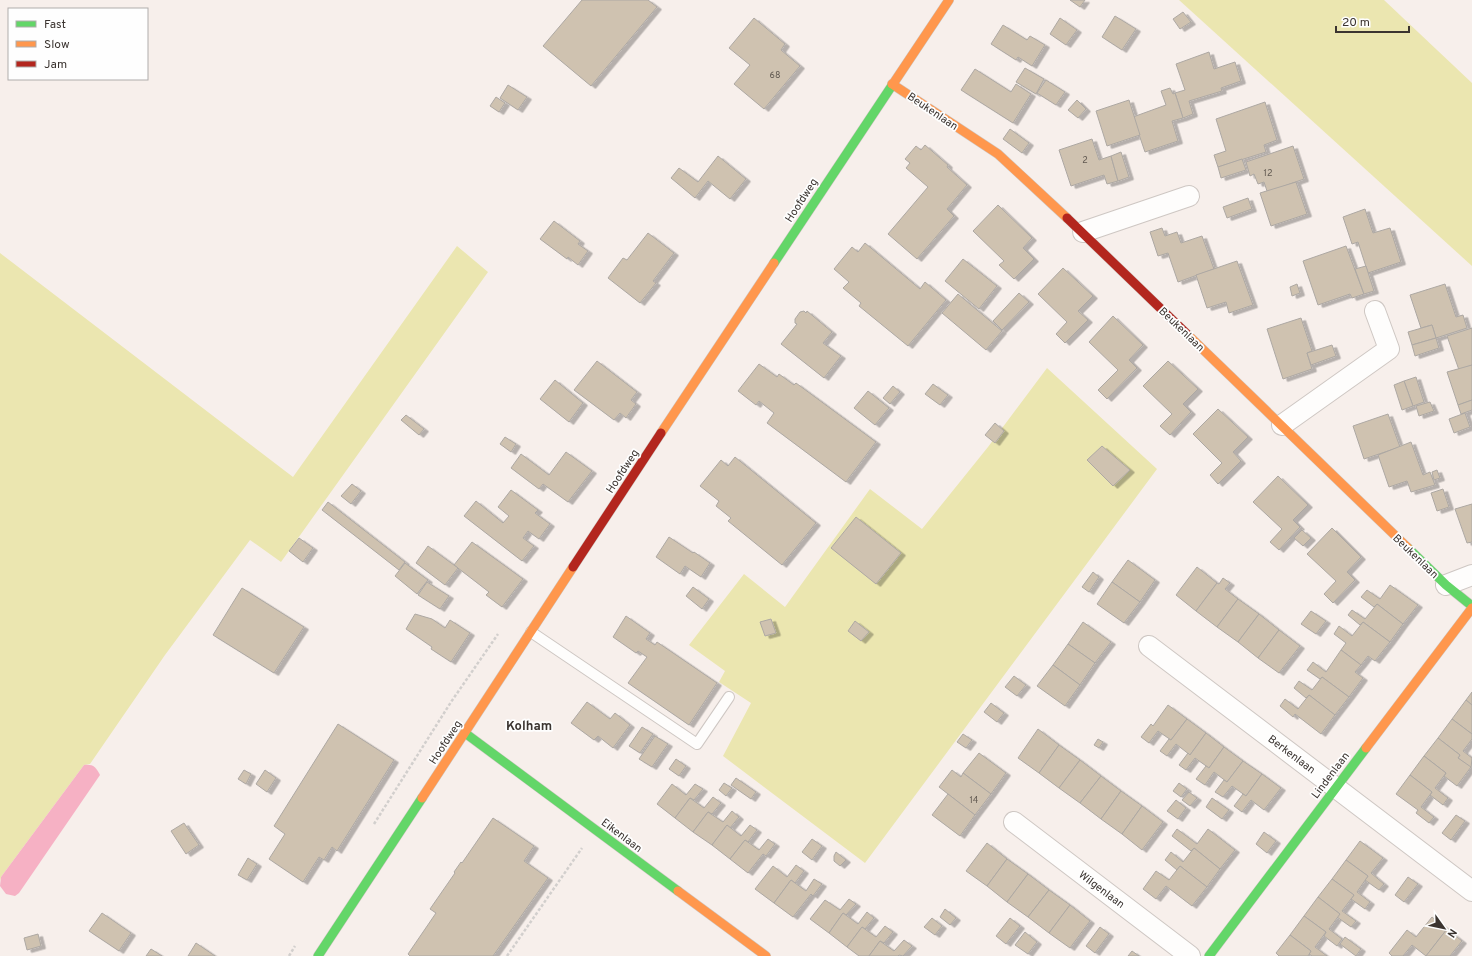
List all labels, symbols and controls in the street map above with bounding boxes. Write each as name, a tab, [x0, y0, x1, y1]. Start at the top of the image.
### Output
legend	[8, 8, 148, 80]
scale bar	[1336, 8, 1409, 34]
text: 20 m	[1342, 15, 1370, 31]
text: Fast	[44, 17, 66, 33]
text: Slow	[44, 37, 70, 53]
text: Jam	[44, 57, 67, 73]
house number: 68	[770, 70, 780, 81]
street label: Beukenlaan	[904, 90, 960, 134]
house number: 2	[1082, 155, 1088, 166]
house number: 12	[1264, 168, 1272, 179]
street label: Hoofdweg	[782, 176, 821, 225]
street label: Beukenlaan	[1156, 305, 1207, 355]
street label: Hoofdweg	[603, 447, 642, 496]
street label: Beukenlaan	[1390, 532, 1441, 582]
street label: Hoofdweg	[426, 718, 465, 767]
district label: Kolham	[506, 719, 552, 735]
street label: Berkenlaan	[1265, 732, 1318, 777]
street label: Lindenlaan	[1309, 750, 1353, 802]
house number: 14	[970, 795, 979, 806]
street label: Eikenlaan	[598, 816, 645, 856]
street label: Wilgenlaan	[1076, 868, 1127, 912]
north arrow	[1424, 908, 1464, 948]
text: N	[1444, 926, 1460, 940]

